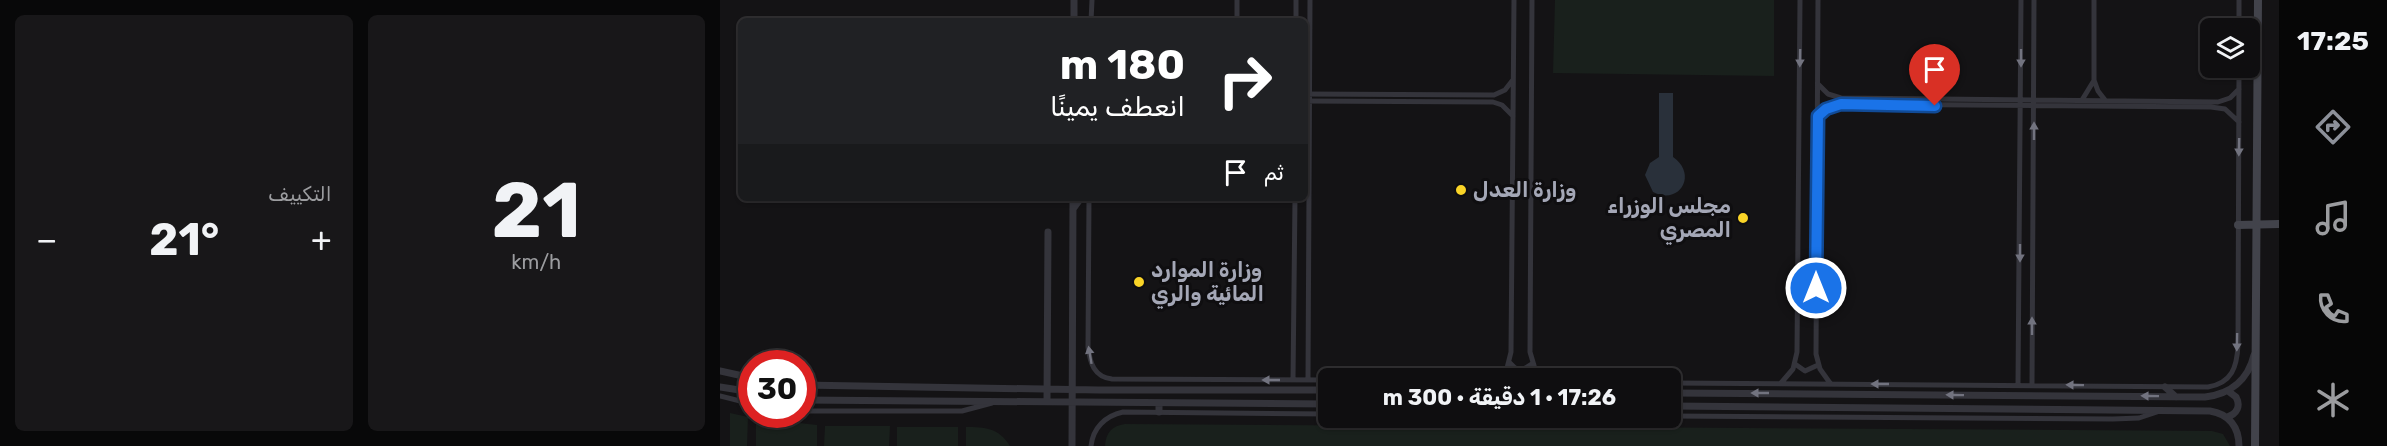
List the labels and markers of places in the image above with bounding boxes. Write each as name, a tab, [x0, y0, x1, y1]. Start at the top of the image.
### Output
pin	[1909, 44, 1960, 106]
place label: وزارة العدل	[1473, 177, 1577, 202]
marker: وزارة العدل	[1454, 183, 1468, 197]
place label: مجلس الوزراء المصري	[1607, 193, 1731, 245]
marker: مجلس الوزراء المصري	[1736, 211, 1750, 225]
place label: وزارة الموارد المائية والري	[1151, 257, 1264, 309]
marker: وزارة الموارد المائية والري	[1132, 275, 1146, 289]

